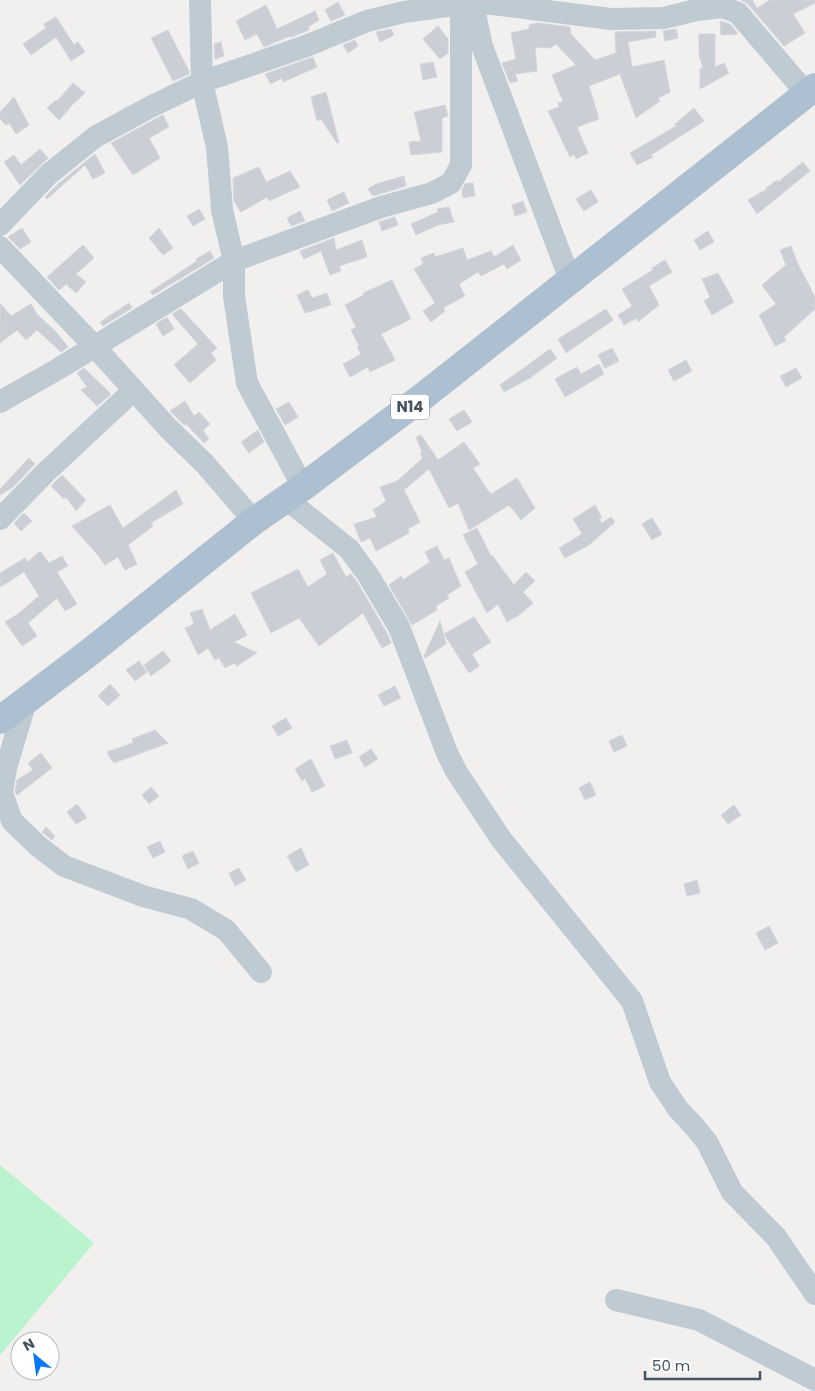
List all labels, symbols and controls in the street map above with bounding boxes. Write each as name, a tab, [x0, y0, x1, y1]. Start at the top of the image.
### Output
road number: N14	[391, 394, 429, 420]
north arrow	[10, 1331, 60, 1381]
text: N	[19, 1333, 38, 1356]
scale bar	[645, 1348, 760, 1380]
text: 50 m	[652, 1355, 690, 1376]

